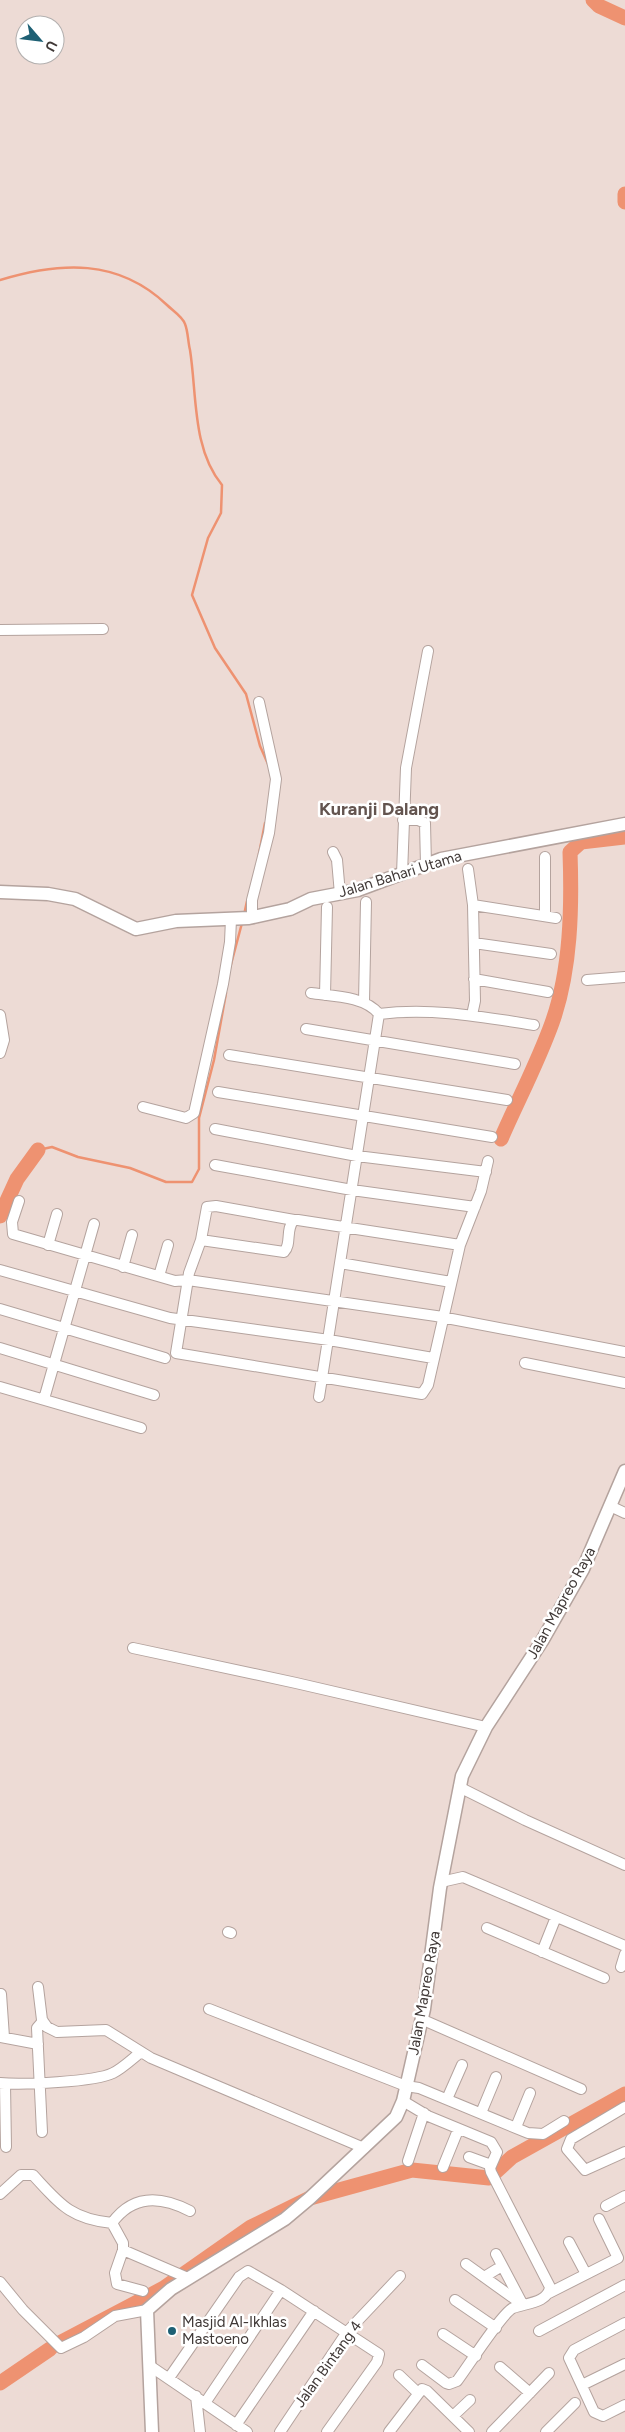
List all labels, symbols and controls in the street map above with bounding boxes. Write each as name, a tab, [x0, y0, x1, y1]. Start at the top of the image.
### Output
north arrow	[15, 15, 65, 65]
text: U	[41, 38, 61, 54]
district label: Kuranji Dalang	[319, 798, 439, 820]
street label: Jalan Bahari Utama	[336, 847, 464, 901]
street label: Jalan Mapreo Raya	[523, 1544, 599, 1662]
street label: Jalan Mapreo Raya	[404, 1930, 444, 2056]
place label: Masjid Al-Ikhlas Mastoeno	[182, 2313, 287, 2348]
street label: Jalan Bintang 4	[290, 2317, 366, 2411]
marker: Masjid Al-Ikhlas Mastoeno	[166, 2325, 178, 2337]

